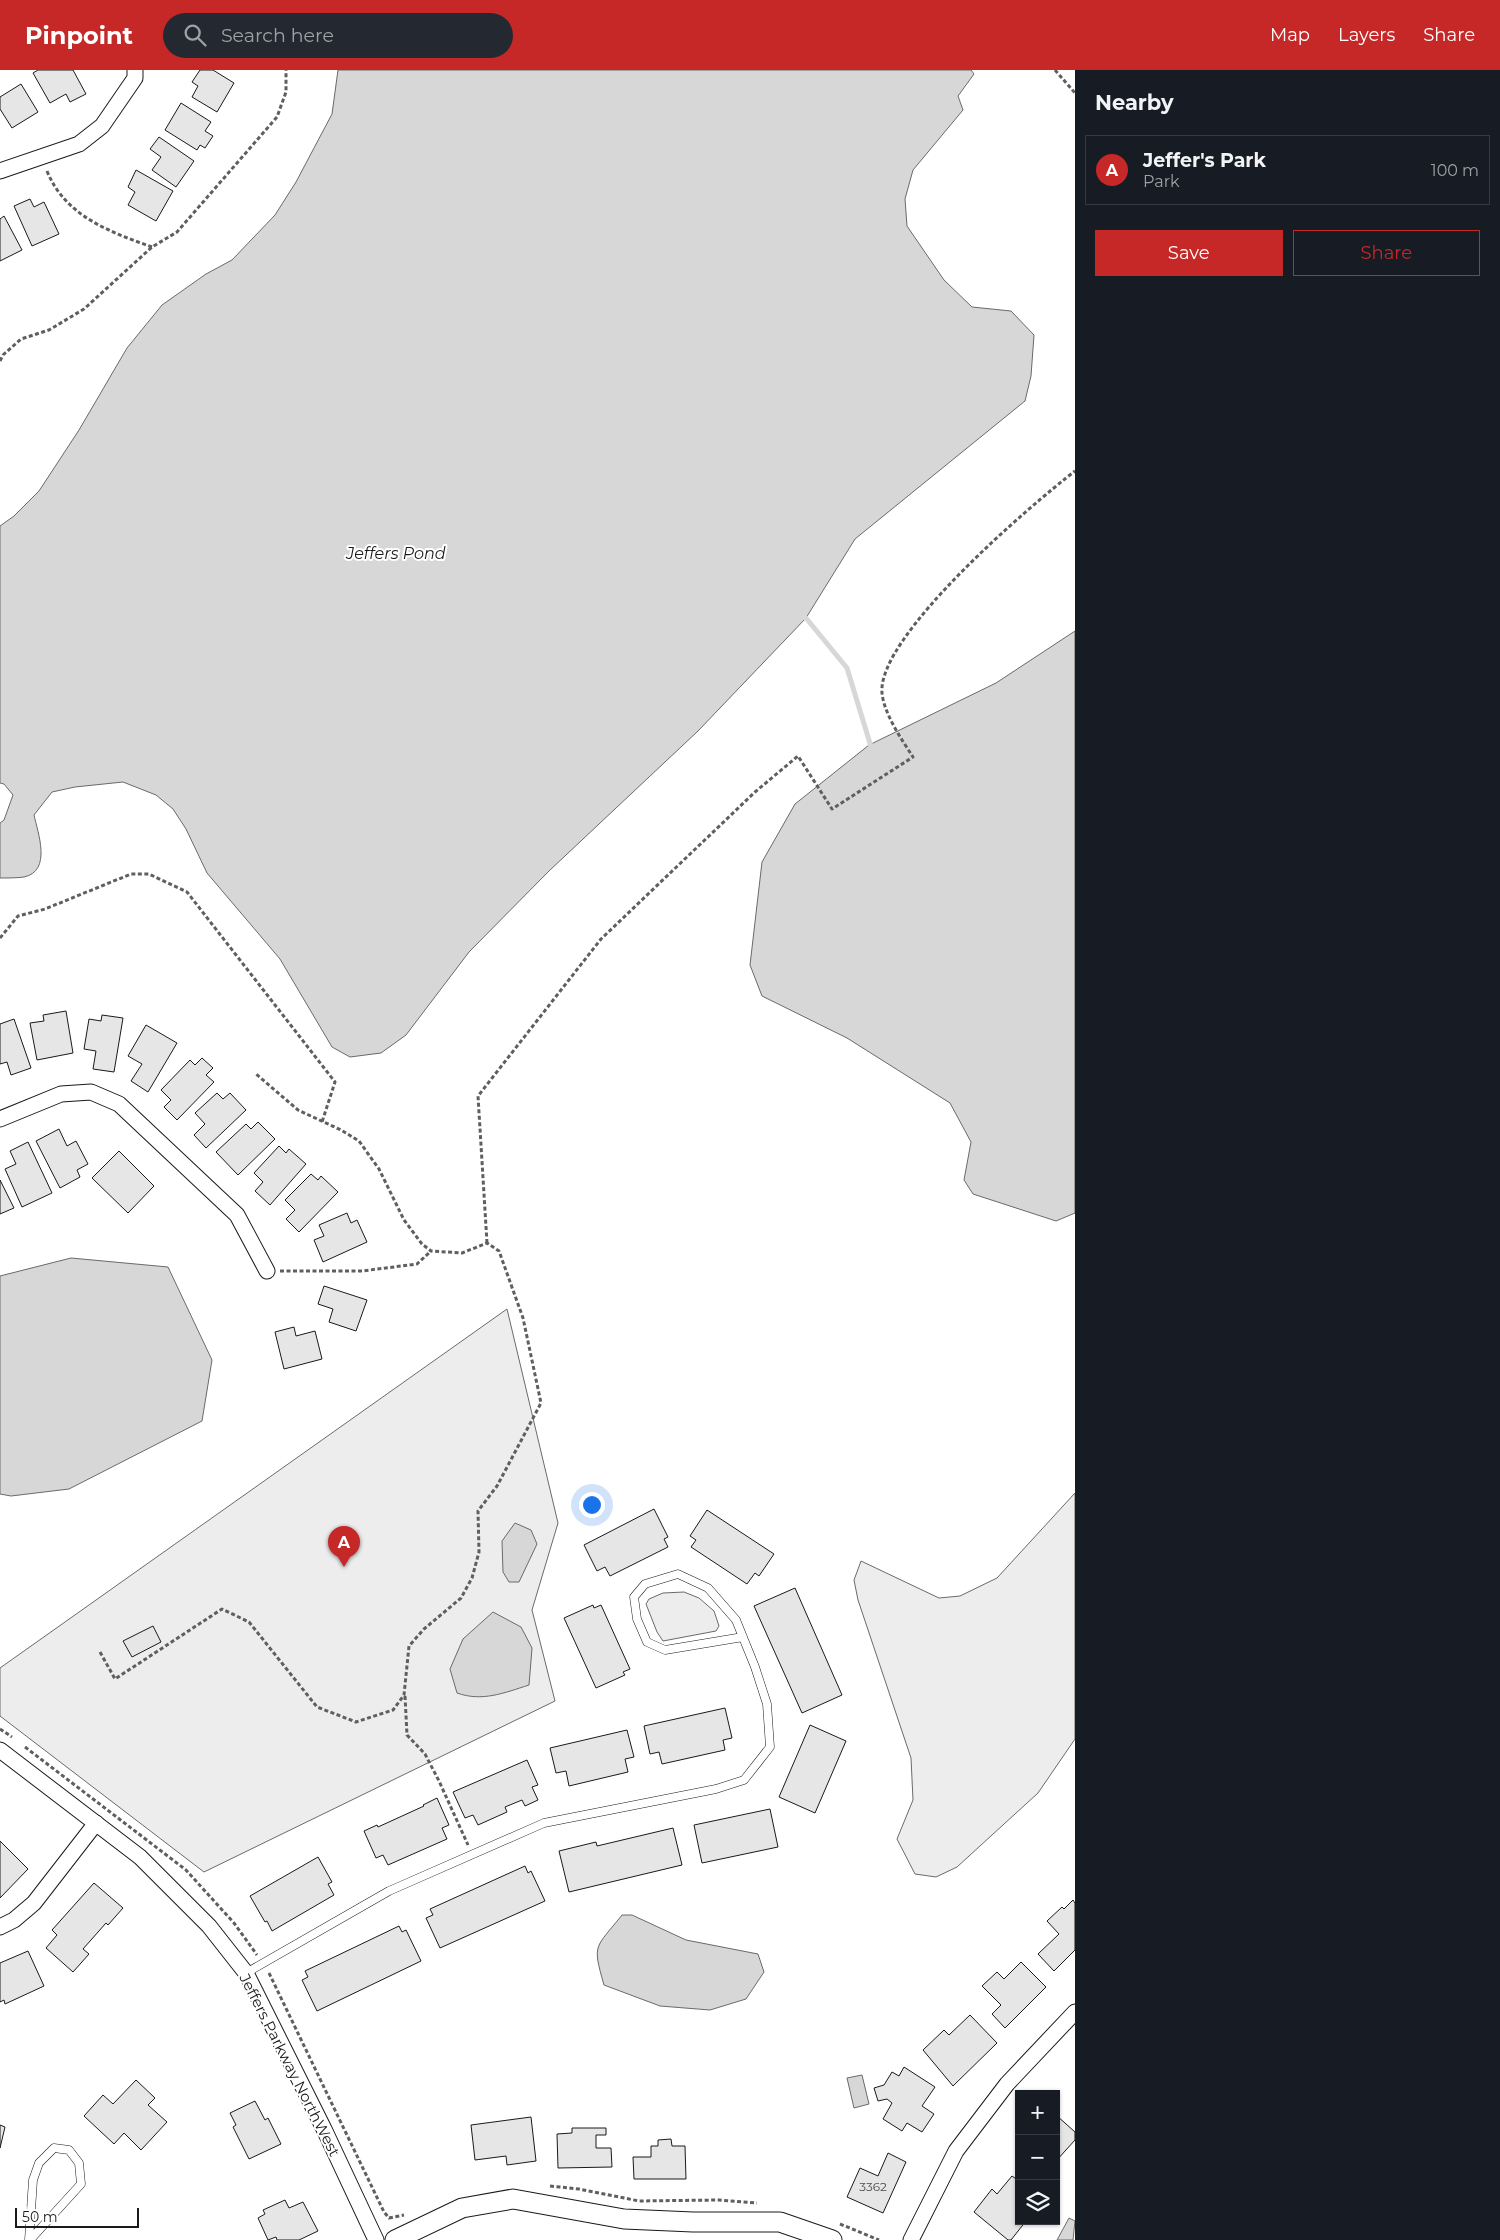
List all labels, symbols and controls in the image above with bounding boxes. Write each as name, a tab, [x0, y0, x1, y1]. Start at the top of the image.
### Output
search box	[163, 13, 513, 58]
text: Pinpoint	[25, 21, 133, 50]
icon: search	[181, 21, 209, 49]
text: Search here	[221, 24, 334, 47]
text: Map	[1270, 24, 1310, 46]
text: Layers	[1338, 24, 1395, 46]
text: Share	[1423, 24, 1475, 46]
text: Nearby	[1095, 90, 1174, 115]
text: Jeffer's Park	[1143, 149, 1266, 172]
text: A	[1106, 161, 1118, 180]
text: 100 m	[1431, 161, 1479, 180]
text: Park	[1143, 172, 1180, 191]
button: Save	[1095, 230, 1283, 276]
button: Share	[1293, 230, 1480, 276]
water label: Jeffers Pond	[345, 544, 446, 563]
your location	[579, 1492, 605, 1518]
pin: A	[328, 1526, 360, 1567]
street label: Jeffers Parkway NorthWest	[235, 1969, 344, 2160]
map controls	[1015, 2090, 1060, 2225]
button: +	[1015, 2090, 1060, 2135]
button: −	[1015, 2135, 1060, 2180]
house number: 3362	[859, 2179, 887, 2194]
button: layers	[1015, 2180, 1060, 2225]
scale bar	[15, 2205, 139, 2228]
text: 50 m	[22, 2208, 58, 2226]

